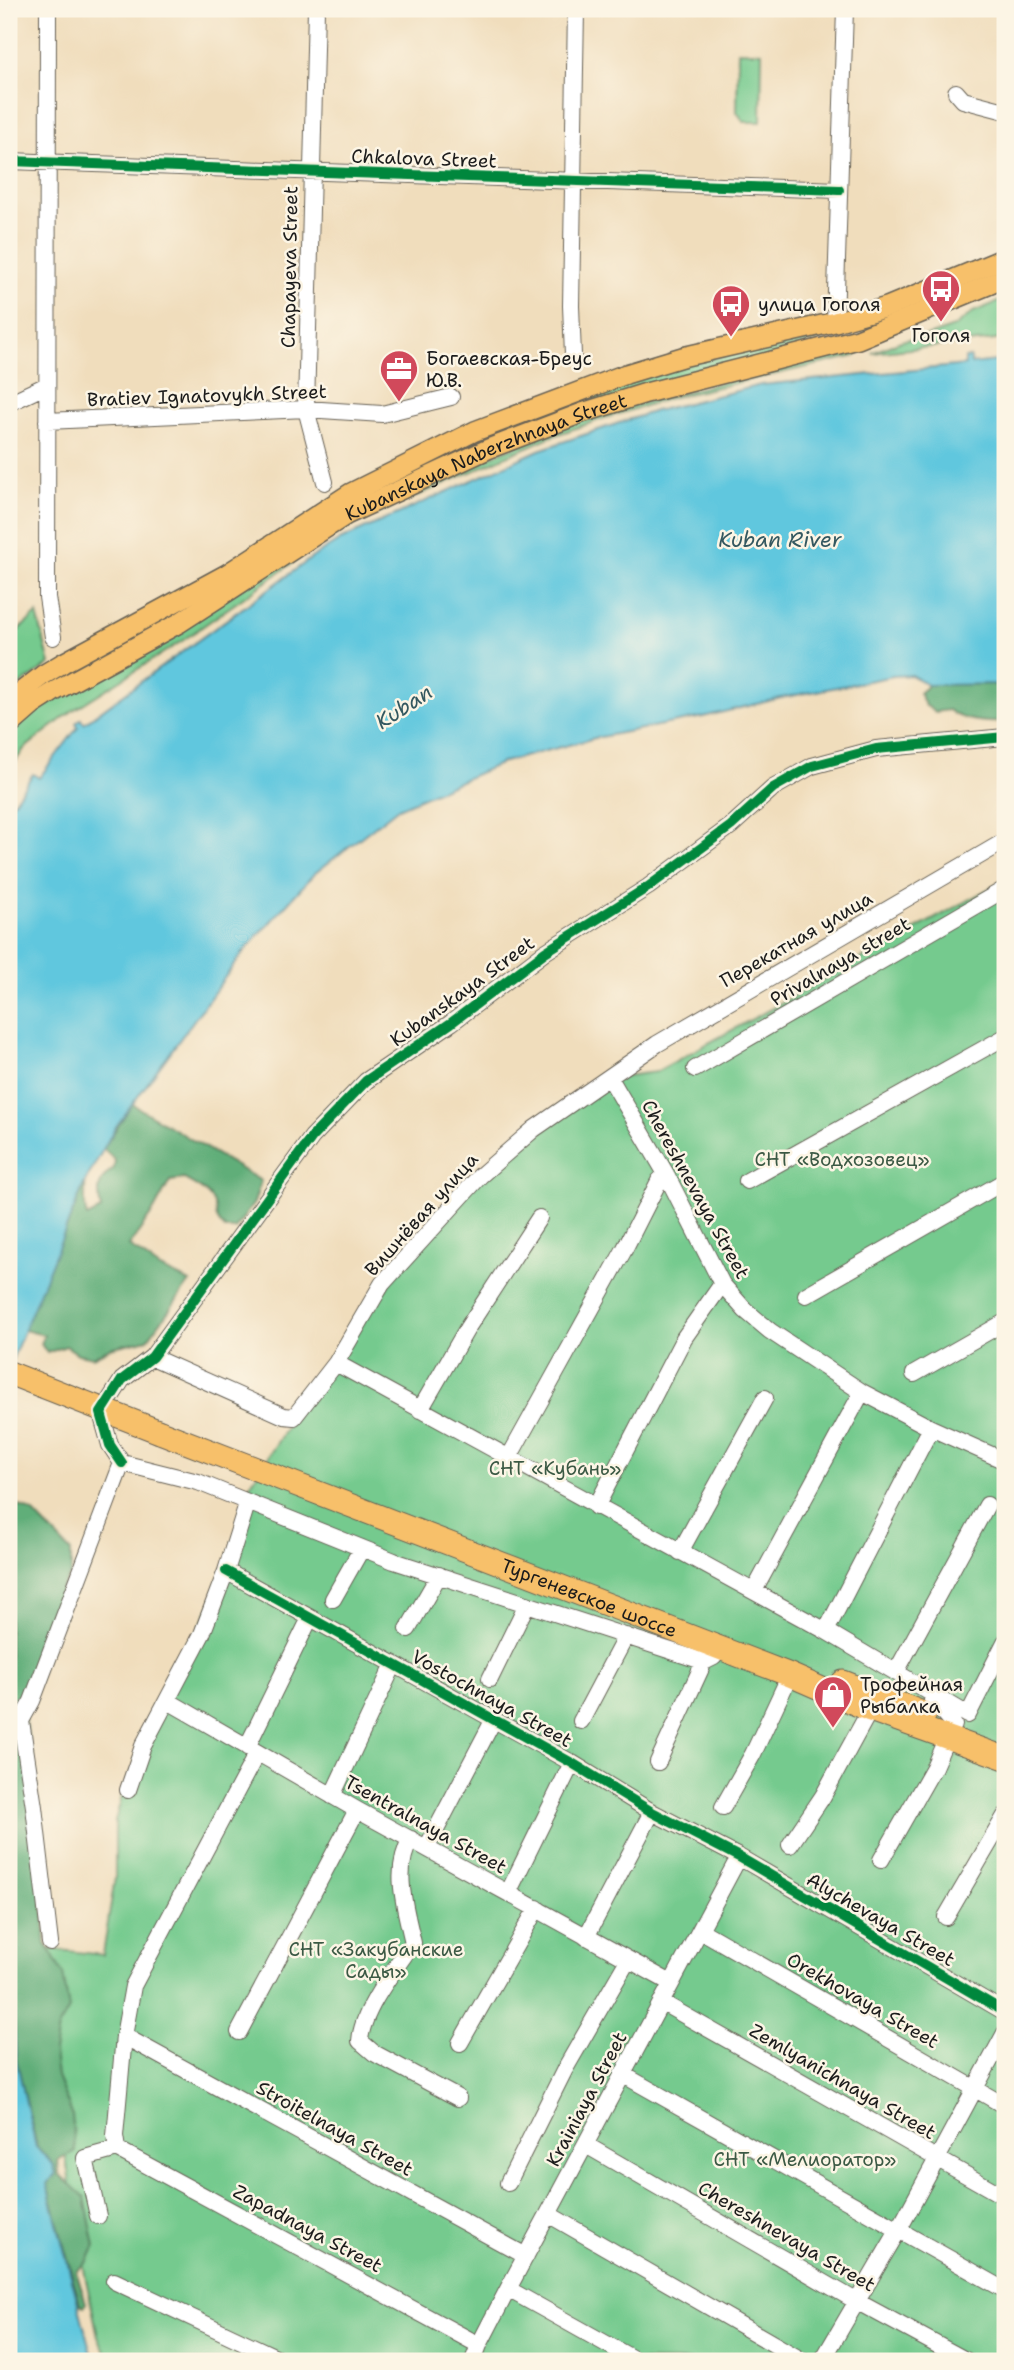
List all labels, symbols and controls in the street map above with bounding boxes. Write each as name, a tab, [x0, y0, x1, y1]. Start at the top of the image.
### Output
street label: Chkalova Street	[351, 143, 497, 174]
street label: Chapayeva Street	[276, 186, 303, 348]
bus stop icon: Гоголя	[920, 268, 962, 323]
bus stop icon: улица Гоголя	[710, 283, 752, 338]
place label: улица Гоголя	[758, 292, 881, 317]
place label: Гоголя	[912, 323, 970, 348]
place label: Богаевская-Бреус Ю.В.	[426, 346, 592, 393]
office icon: Богаевская-Бреус Ю.В.	[378, 348, 420, 403]
street label: Bratiev Ignatovykh Street	[87, 379, 327, 412]
street label: Kubanskaya Naberzhnaya Street	[341, 388, 630, 527]
water label: Kuban River	[718, 526, 843, 554]
water label: Kuban	[370, 678, 438, 736]
street label: Перекатная улица	[715, 885, 877, 993]
street label: Privalnaya street	[766, 911, 915, 1012]
street label: Kubanskaya Street	[385, 931, 539, 1052]
street label: Chereshnevaya Street	[636, 1095, 755, 1283]
street label: Вишнёвая улица	[359, 1147, 484, 1281]
park label: СНТ «Водхозовец»	[754, 1147, 930, 1172]
park label: СНТ «Кубань»	[489, 1456, 621, 1481]
street label: Тургеневское шоссе	[497, 1553, 681, 1643]
street label: Vostochnaya Street	[407, 1644, 576, 1753]
place label: Трофейная Рыбалка	[860, 1672, 963, 1719]
shop icon: Трофейная Рыбалка	[812, 1674, 854, 1729]
street label: Tsentralnaya Street	[340, 1769, 511, 1879]
street label: Alychevaya Street	[802, 1867, 959, 1972]
park label: СНТ «Закубанские Сады»	[288, 1937, 464, 1984]
street label: Orekhovaya Street	[782, 1947, 943, 2054]
street label: Zemlyanichnaya Street	[745, 2018, 940, 2145]
street label: Krainiaya Street	[540, 2028, 632, 2171]
street label: Stroitelnaya Street	[252, 2075, 417, 2182]
park label: СНТ «Мелиоратор»	[714, 2147, 896, 2172]
street label: Chereshnevaya Street	[694, 2175, 880, 2297]
street label: Zapadnaya Street	[229, 2179, 387, 2278]

